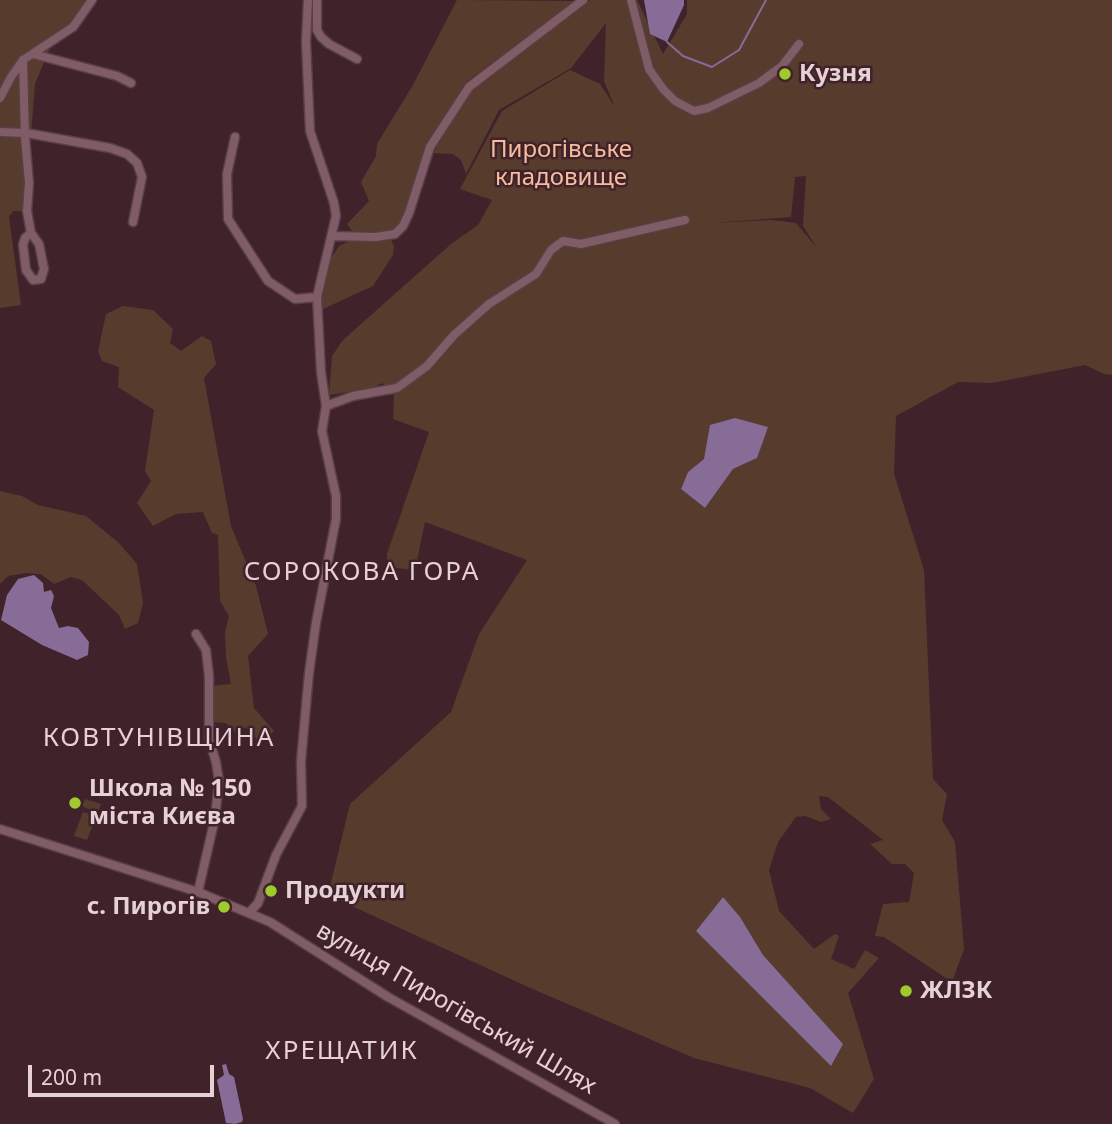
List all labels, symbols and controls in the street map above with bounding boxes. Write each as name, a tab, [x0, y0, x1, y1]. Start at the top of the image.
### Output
place label: Кузня	[799, 60, 872, 88]
marker: Кузня	[777, 66, 793, 82]
park label: Пирогівське кладовище	[490, 136, 632, 192]
district label: СОРОКОВА ГОРА	[245, 557, 479, 589]
district label: КОВТУНІВЩИНА	[44, 723, 274, 755]
place label: Школа № 150 міста Києва	[89, 775, 251, 831]
marker: Школа № 150 міста Києва	[67, 795, 83, 811]
place label: Продукти	[285, 877, 405, 905]
marker: Продукти	[263, 883, 279, 899]
place label: с. Пирогів	[87, 893, 210, 921]
marker: с. Пирогів	[216, 899, 232, 915]
street label: вулиця Пирогівський Шлях	[311, 917, 601, 1101]
place label: ЖЛЗК	[920, 977, 992, 1005]
marker: ЖЛЗК	[898, 983, 914, 999]
district label: ХРЕЩАТИК	[266, 1036, 418, 1068]
scale bar	[32, 1050, 217, 1094]
text: 200 m	[41, 1063, 102, 1091]

